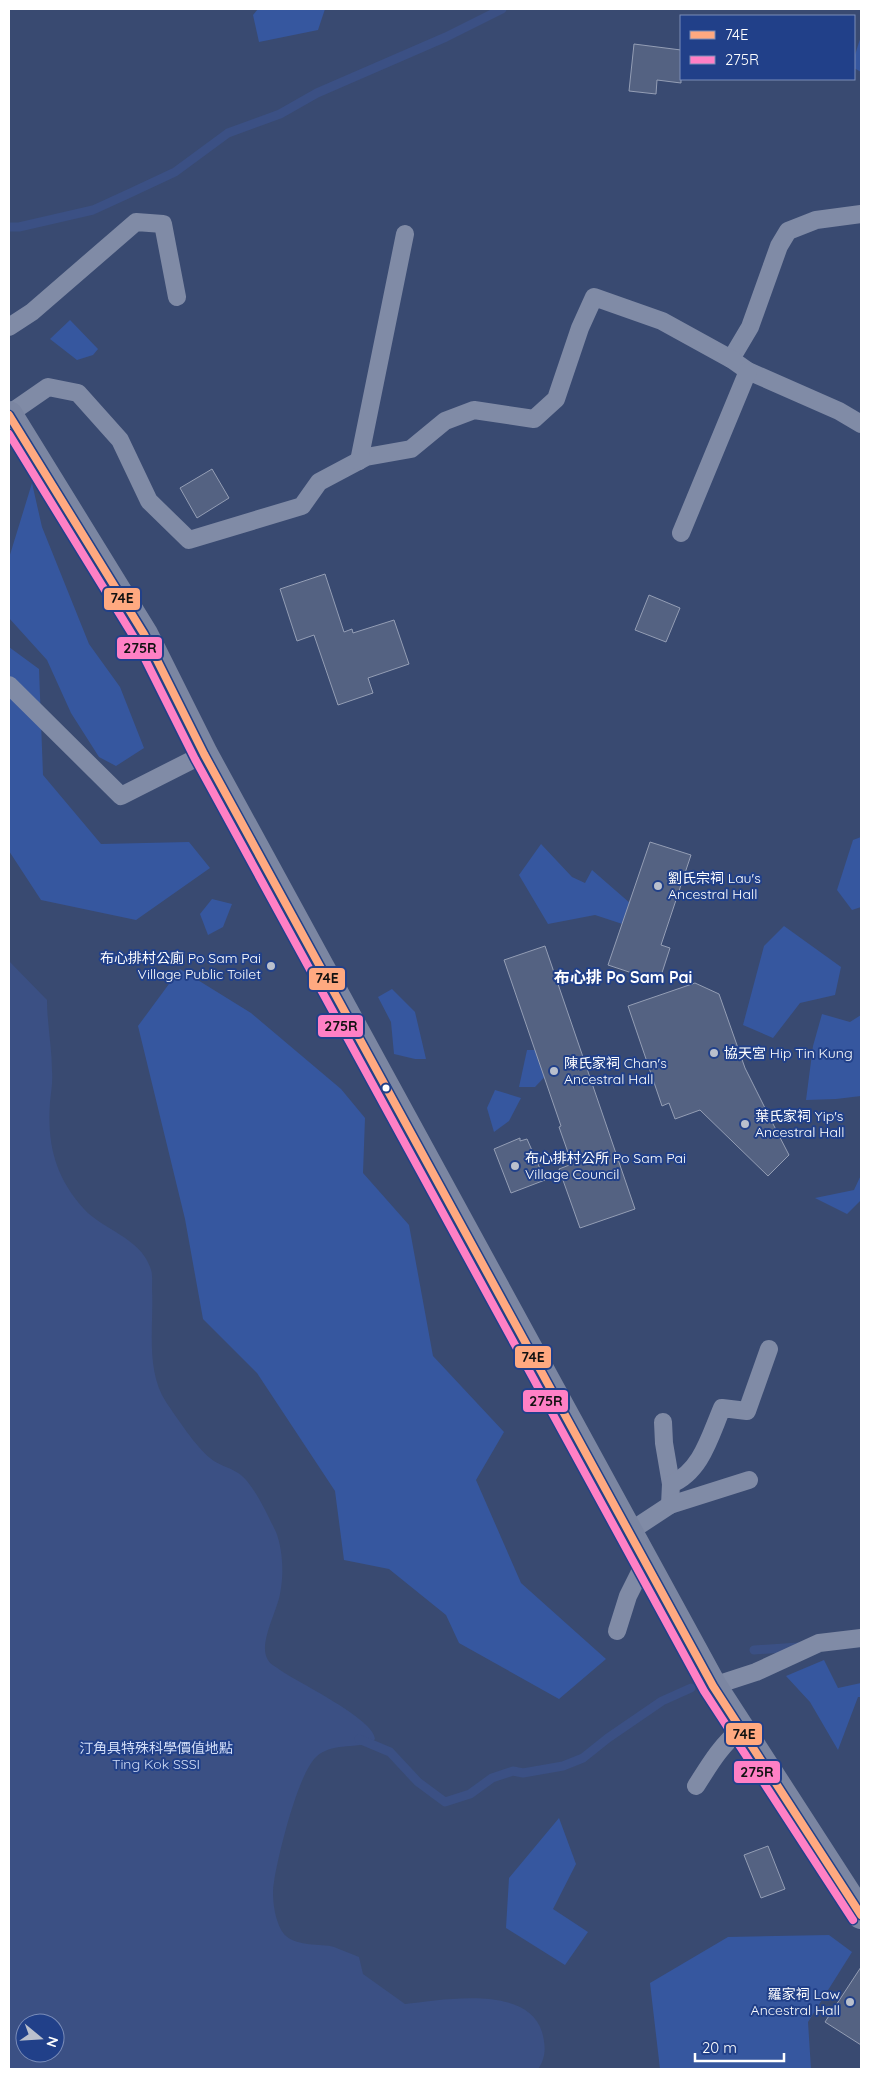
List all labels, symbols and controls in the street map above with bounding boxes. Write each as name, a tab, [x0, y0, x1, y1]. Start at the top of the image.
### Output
legend	[680, 15, 855, 80]
text: 74E	[725, 25, 749, 44]
text: 275R	[725, 50, 759, 69]
line badge: 74E	[103, 587, 141, 611]
text: 74E	[110, 589, 134, 607]
line badge: 275R	[116, 636, 163, 660]
text: 275R	[123, 639, 157, 657]
place label: 劉氏宗祠 Lau's Ancestral Hall	[668, 869, 761, 903]
marker: 劉氏宗祠 Lau's Ancestral Hall	[652, 880, 664, 892]
place label: 布心排村公廁 Po Sam Pai Village Public Toilet	[100, 949, 261, 983]
marker: 布心排村公廁 Po Sam Pai Village Public Toilet	[265, 960, 277, 972]
line badge: 74E	[308, 967, 346, 991]
district label: 布心排 Po Sam Pai	[554, 967, 692, 987]
text: 74E	[315, 969, 339, 987]
line badge: 275R	[317, 1014, 364, 1038]
text: 275R	[324, 1017, 358, 1035]
place label: 協天宮 Hip Tin Kung	[724, 1044, 853, 1062]
marker: 協天宮 Hip Tin Kung	[708, 1047, 720, 1059]
place label: 陳氏家祠 Chan's Ancestral Hall	[564, 1054, 667, 1088]
marker: 陳氏家祠 Chan's Ancestral Hall	[548, 1065, 560, 1077]
unlabelled marker	[381, 1083, 391, 1093]
place label: 葉氏家祠 Yip's Ancestral Hall	[755, 1107, 844, 1141]
marker: 葉氏家祠 Yip's Ancestral Hall	[739, 1118, 751, 1130]
place label: 布心排村公所 Po Sam Pai Village Council	[525, 1149, 686, 1183]
marker: 布心排村公所 Po Sam Pai Village Council	[509, 1160, 521, 1172]
line badge: 74E	[514, 1345, 552, 1369]
text: 74E	[521, 1348, 545, 1366]
line badge: 275R	[522, 1389, 569, 1413]
text: 275R	[529, 1392, 563, 1410]
line badge: 74E	[725, 1722, 763, 1746]
text: 74E	[732, 1725, 756, 1743]
park label: 汀角具特殊科學價值地點 Ting Kok SSSI	[79, 1739, 233, 1773]
line badge: 275R	[733, 1760, 781, 1784]
text: 275R	[740, 1763, 774, 1781]
place label: 羅家祠 Law Ancestral Hall	[751, 1985, 840, 2019]
marker: 羅家祠 Law Ancestral Hall	[844, 1996, 856, 2008]
north arrow	[15, 2013, 65, 2063]
scale bar	[695, 2030, 784, 2062]
text: N	[42, 2034, 63, 2050]
text: 20 m	[702, 2038, 737, 2057]

